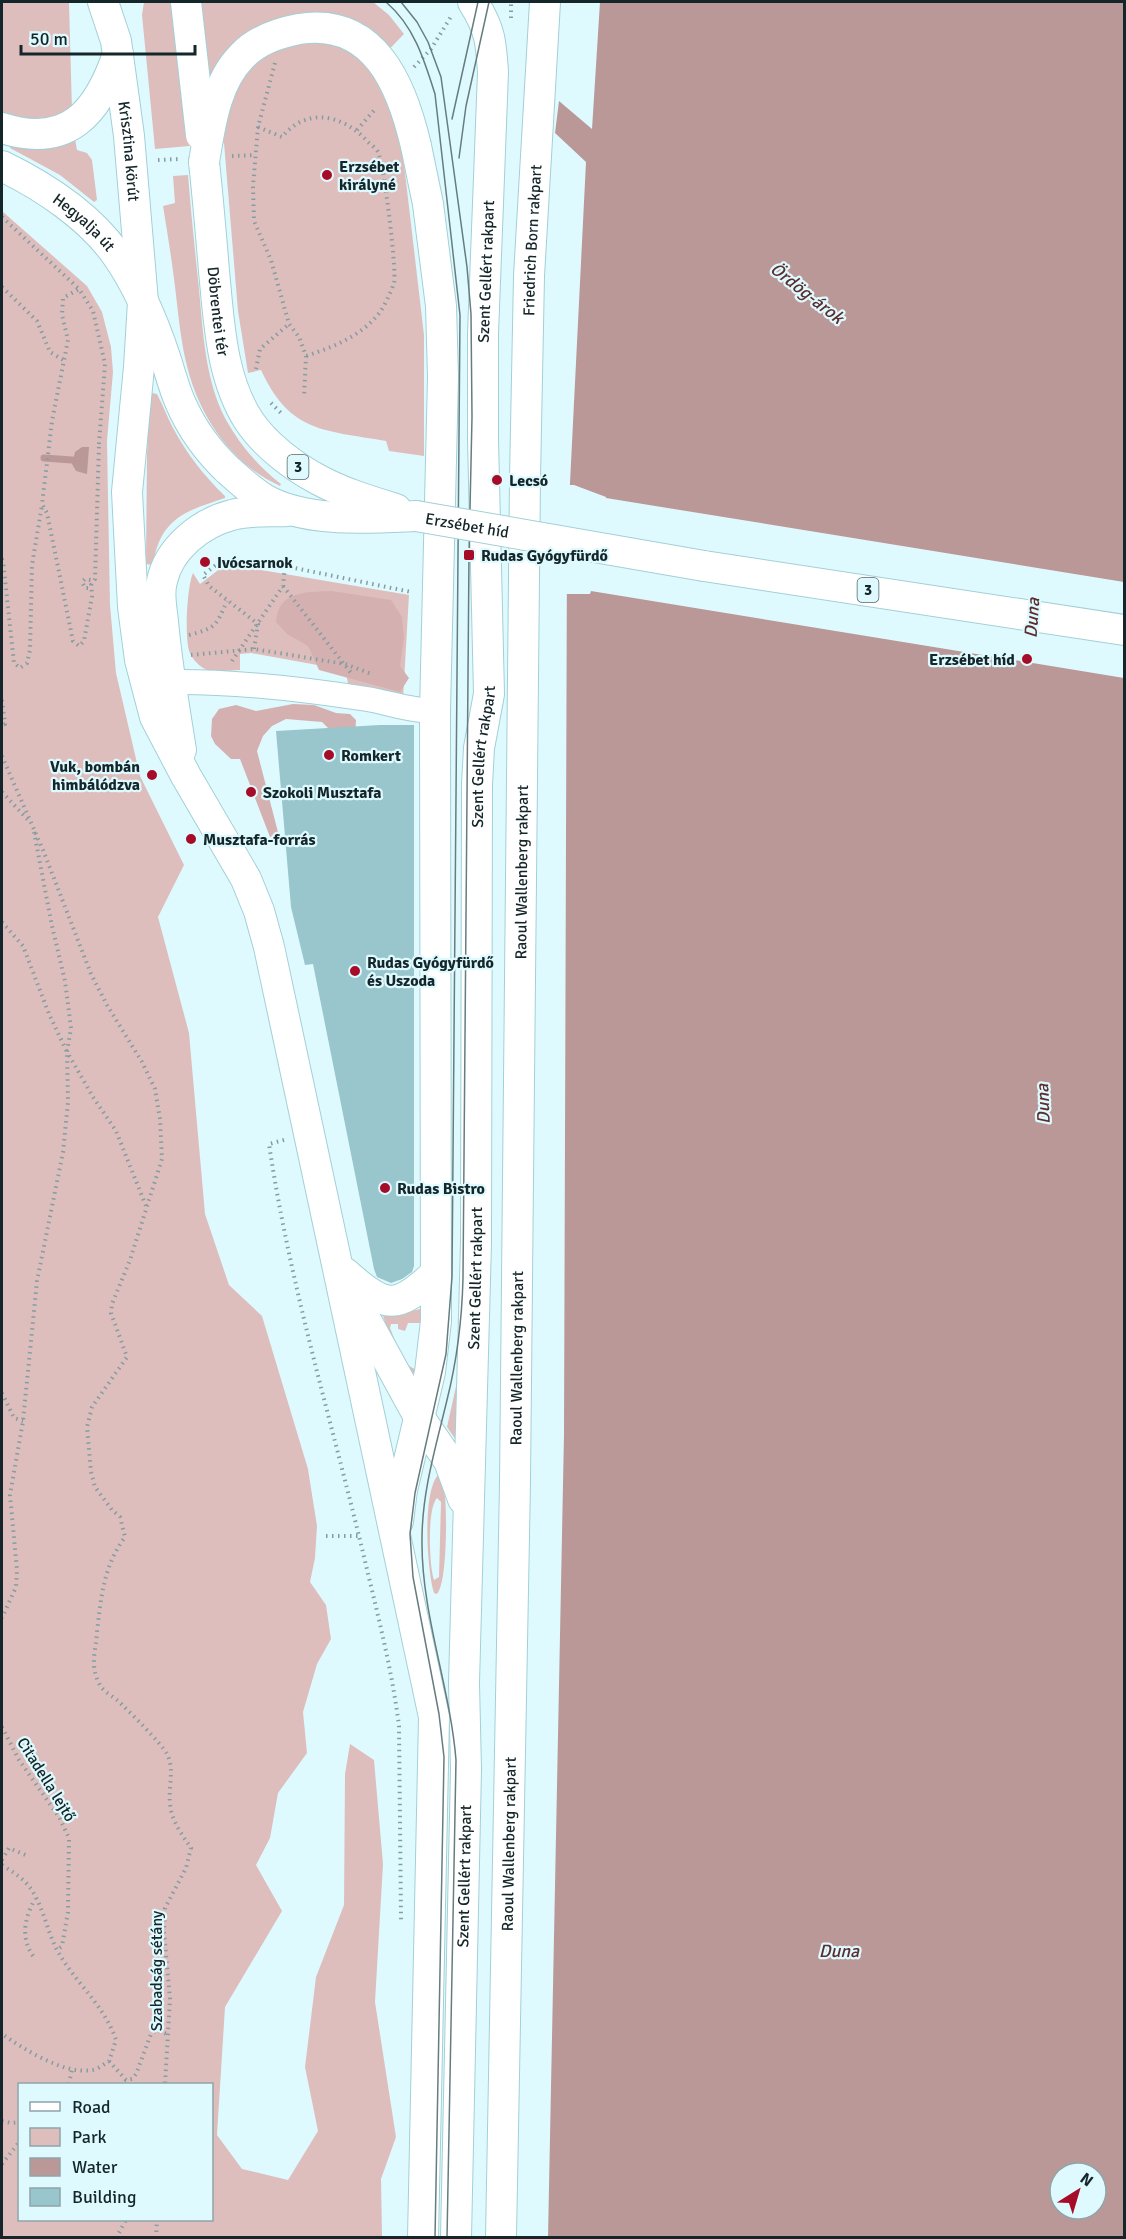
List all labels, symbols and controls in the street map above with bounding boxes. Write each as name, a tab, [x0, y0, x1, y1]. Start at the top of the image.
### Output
scale bar	[21, 18, 195, 56]
text: 50 m	[30, 28, 68, 50]
street label: Krisztina körút	[113, 100, 144, 203]
place label: Erzsébet királyné	[339, 157, 399, 195]
street label: Friedrich Born rakpart	[519, 164, 547, 316]
marker: Erzsébet királyné	[320, 168, 334, 182]
street label: Hegyalja út	[49, 189, 119, 256]
street label: Szent Gellért rakpart	[474, 199, 499, 343]
water label: Ördög-árok	[766, 258, 850, 330]
street label: Döbrentei tér	[203, 266, 233, 358]
road number: 3	[288, 455, 308, 479]
place label: Lecsó	[509, 471, 548, 491]
marker: Lecsó	[490, 473, 504, 487]
street label: Erzsébet híd	[424, 509, 510, 543]
place label: Rudas Gyógyfürdő	[481, 546, 608, 566]
marker: Rudas Gyógyfürdő	[462, 548, 476, 562]
place label: Ivócsarnok	[217, 553, 293, 573]
marker: Ivócsarnok	[198, 555, 212, 569]
road number: 3	[858, 578, 878, 602]
water label: Duna	[1020, 596, 1044, 639]
place label: Erzsébet híd	[929, 650, 1015, 670]
marker: Erzsébet híd	[1020, 652, 1034, 666]
street label: Szent Gellért rakpart	[468, 685, 500, 828]
place label: Romkert	[341, 746, 401, 766]
marker: Romkert	[322, 748, 336, 762]
place label: Vuk, bombán himbálódzva	[50, 757, 140, 795]
marker: Vuk, bombán himbálódzva	[145, 768, 159, 782]
place label: Szokoli Musztafa	[263, 783, 381, 803]
street label: Raoul Wallenberg rakpart	[511, 784, 533, 959]
marker: Szokoli Musztafa	[244, 785, 258, 799]
place label: Musztafa-forrás	[203, 830, 316, 850]
marker: Musztafa-forrás	[184, 832, 198, 846]
place label: Rudas Gyógyfürdő és Uszoda	[367, 953, 494, 991]
marker: Rudas Gyógyfürdő és Uszoda	[348, 964, 362, 978]
water label: Duna	[1031, 1083, 1055, 1125]
place label: Rudas Bistro	[397, 1179, 485, 1199]
marker: Rudas Bistro	[378, 1181, 392, 1195]
street label: Szent Gellért rakpart	[464, 1206, 487, 1350]
street label: Raoul Wallenberg rakpart	[506, 1270, 528, 1445]
street label: Citadella lejtő	[12, 1734, 80, 1825]
street label: Raoul Wallenberg rakpart	[498, 1756, 521, 1931]
street label: Szent Gellért rakpart	[453, 1804, 476, 1948]
street label: Szabadság sétány	[147, 1910, 167, 2031]
water label: Duna	[819, 1940, 860, 1962]
legend	[18, 2083, 213, 2221]
text: Road	[72, 2096, 111, 2118]
text: Park	[72, 2126, 107, 2148]
text: Water	[72, 2156, 118, 2178]
north arrow	[1048, 2161, 1108, 2221]
text: N	[1076, 2168, 1097, 2191]
text: Building	[72, 2186, 136, 2208]

